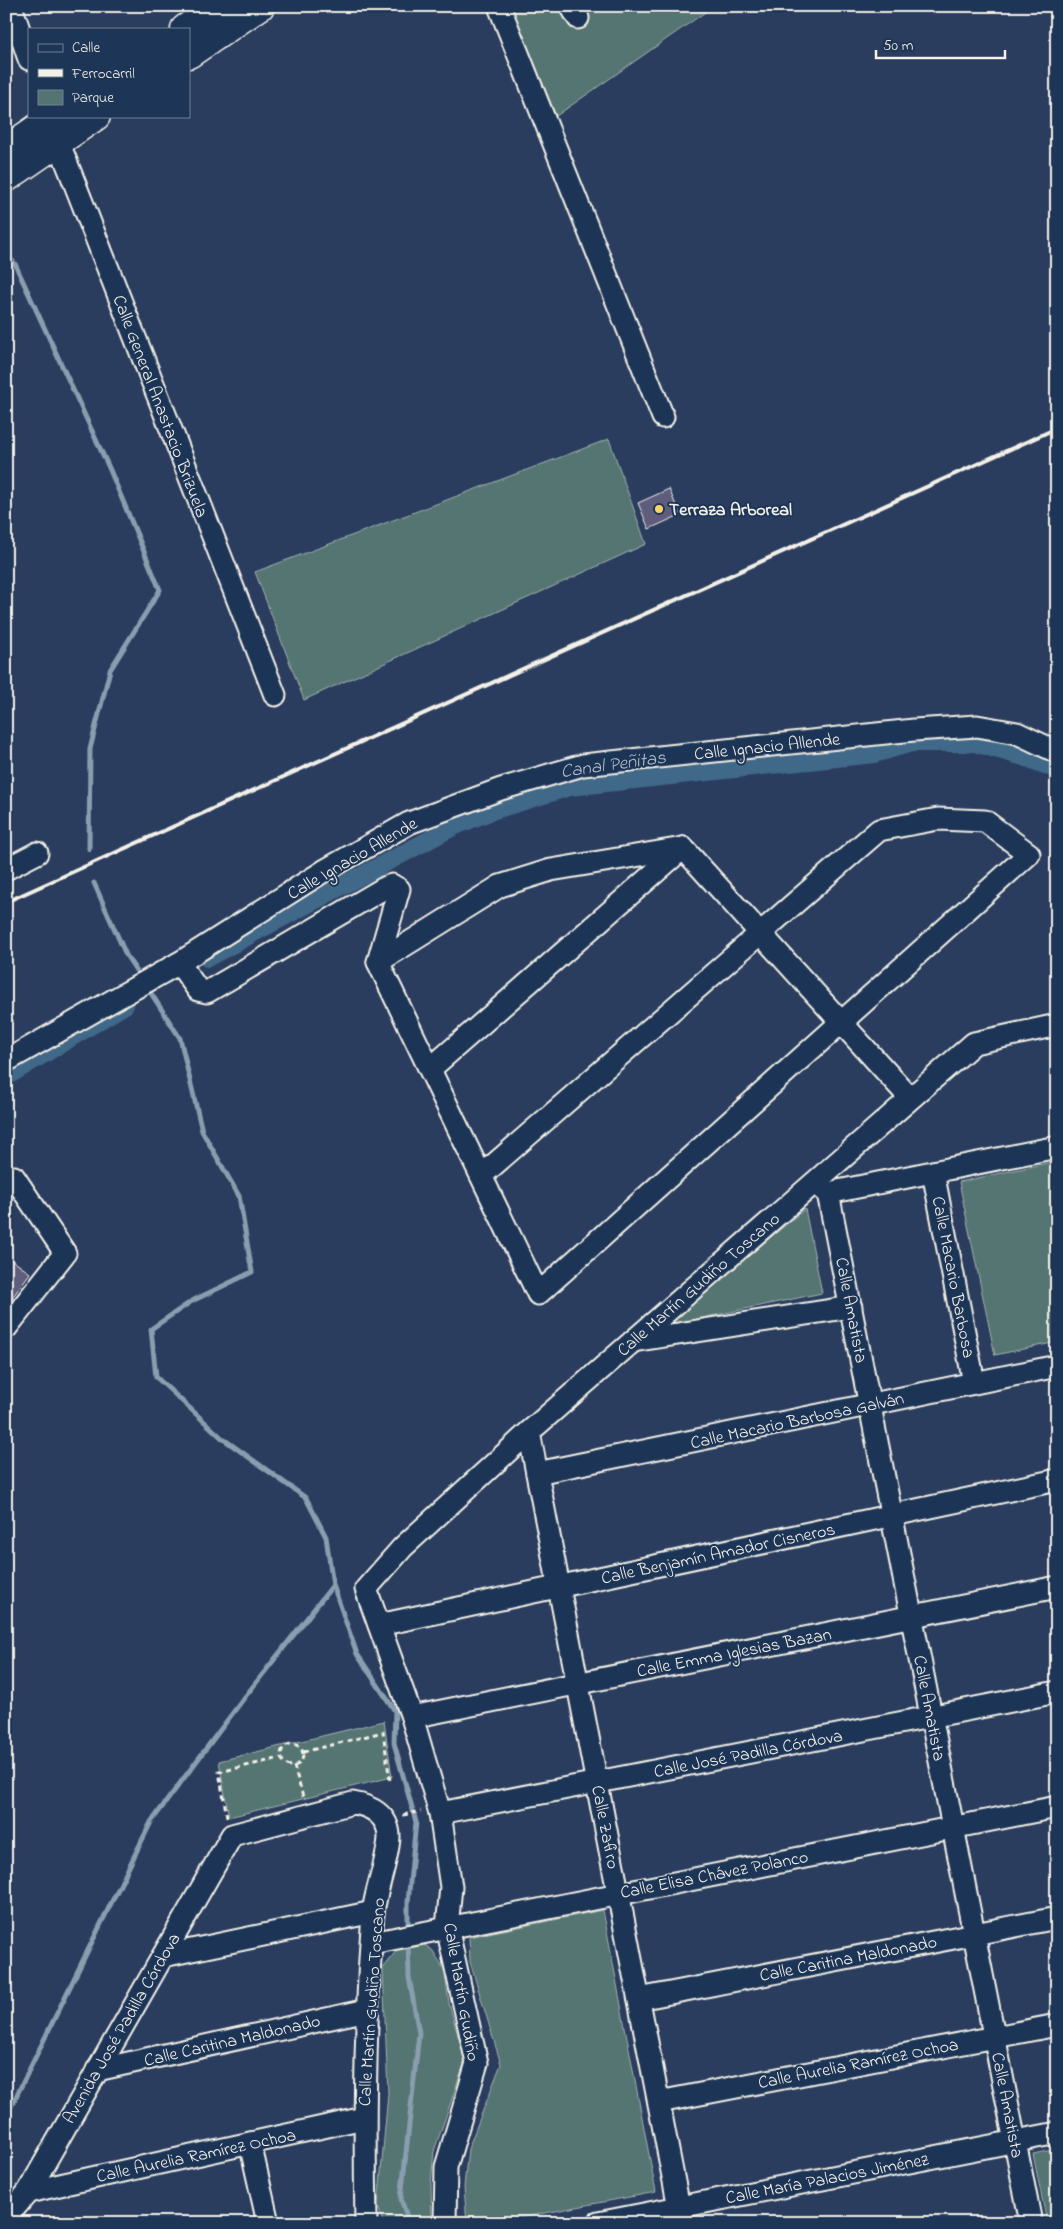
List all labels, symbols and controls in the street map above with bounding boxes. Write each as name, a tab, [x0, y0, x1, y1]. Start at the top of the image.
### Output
legend	[28, 28, 190, 118]
scale bar	[876, 28, 1004, 60]
text: 50 m	[883, 35, 914, 57]
text: Calle	[72, 37, 100, 59]
text: Ferrocarril	[71, 63, 135, 85]
text: Parque	[72, 87, 114, 109]
street label: Calle General Anastacio Brizuela	[105, 292, 214, 522]
place label: Terraza Arboreal	[669, 498, 792, 524]
marker: Terraza Arboreal	[653, 503, 665, 515]
street label: Calle Ignacio Allende	[693, 727, 842, 770]
water label: Canal Peñitas	[559, 745, 668, 786]
street label: Calle Ignacio Allende	[283, 811, 424, 908]
street label: Calle Macario Barbosa	[924, 1194, 980, 1361]
street label: Calle Martín Gudiño Toscano	[612, 1207, 787, 1364]
street label: Calle Amatista	[827, 1255, 873, 1365]
street label: Calle Macario Barbosa Galván	[688, 1387, 907, 1457]
street label: Calle Benjamín Amador Cisneros	[599, 1517, 838, 1592]
street label: Calle Emma Iglesias Bazan	[635, 1622, 834, 1687]
street label: Calle Amatista	[905, 1653, 951, 1763]
street label: Calle José Padilla Córdova	[652, 1724, 845, 1786]
street label: Calle Zafiro	[583, 1783, 625, 1871]
street label: Calle Elisa Chávez Polanco	[618, 1845, 811, 1907]
street label: Calle Martín Gudiño Toscano	[353, 1897, 393, 2107]
street label: Calle Martín Gudiño	[435, 1921, 485, 2064]
street label: Avenida José Padilla Córdova	[57, 1929, 188, 2129]
street label: Calle Caritina Maldonado	[757, 1930, 939, 1990]
street label: Calle Caritina Maldonado	[142, 2009, 323, 2075]
street label: Calle Aurelia Ramírez Ochoa	[756, 2033, 961, 2097]
street label: Calle Amatista	[983, 2050, 1029, 2160]
street label: Calle Aurelia Ramírez Ochoa	[94, 2123, 299, 2191]
street label: Calle María Palacios Jiménez	[724, 2147, 932, 2212]

